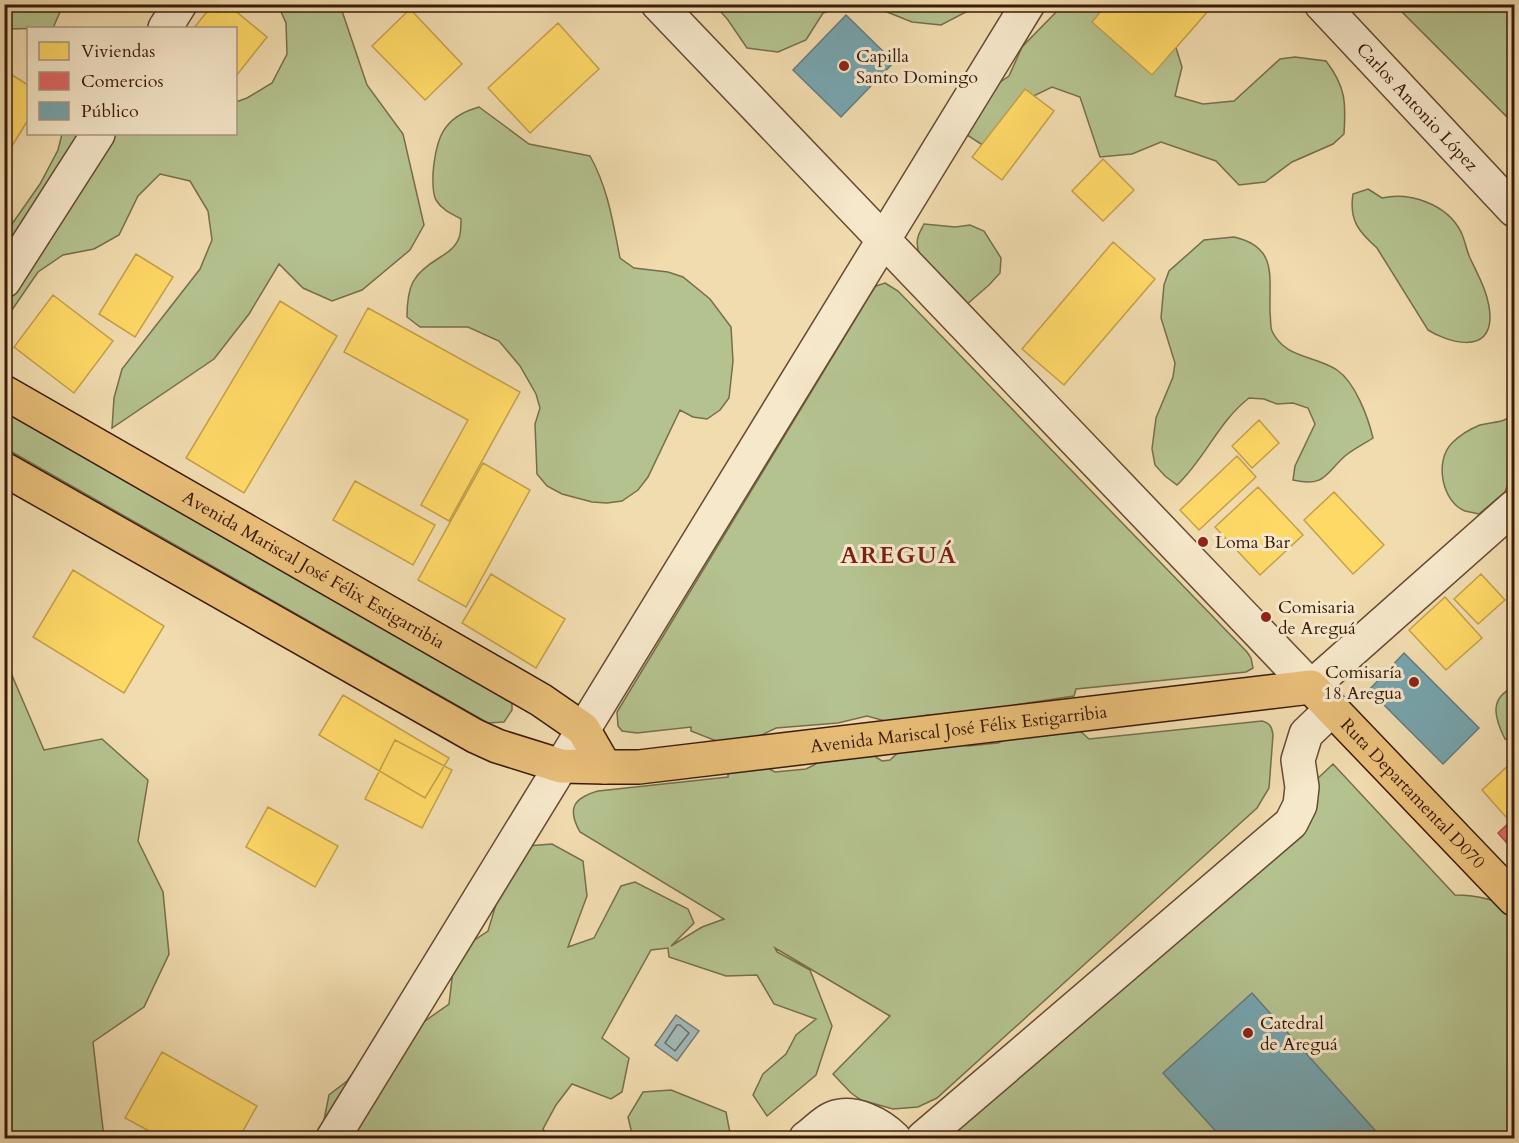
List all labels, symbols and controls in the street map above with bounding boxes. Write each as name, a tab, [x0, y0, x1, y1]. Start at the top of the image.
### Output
legend	[27, 27, 237, 135]
street label: Carlos Antonio López	[1350, 37, 1484, 177]
text: Viviendas	[81, 39, 155, 64]
place label: Capilla Santo Domingo	[856, 44, 978, 90]
marker: Capilla Santo Domingo	[837, 59, 851, 73]
text: Comercios	[81, 69, 163, 94]
text: Público	[81, 99, 139, 124]
street label: Avenida Mariscal José Félix Estigarribia	[178, 485, 449, 655]
place label: Loma Bar	[1215, 530, 1290, 555]
marker: Loma Bar	[1196, 535, 1210, 549]
district label: AREGUÁ	[840, 539, 958, 572]
place label: Comisaria de Areguá	[1278, 595, 1356, 641]
marker: Comisaria de Areguá	[1259, 610, 1273, 624]
place label: Comisaría 18 Aregua	[1323, 660, 1402, 706]
marker: Comisaría 18 Aregua	[1407, 675, 1421, 689]
street label: Avenida Mariscal José Félix Estigarribia	[809, 699, 1109, 760]
street label: Ruta Departamental D070	[1334, 713, 1491, 875]
place label: Catedral de Areguá	[1260, 1011, 1338, 1057]
marker: Catedral de Areguá	[1241, 1026, 1255, 1040]

